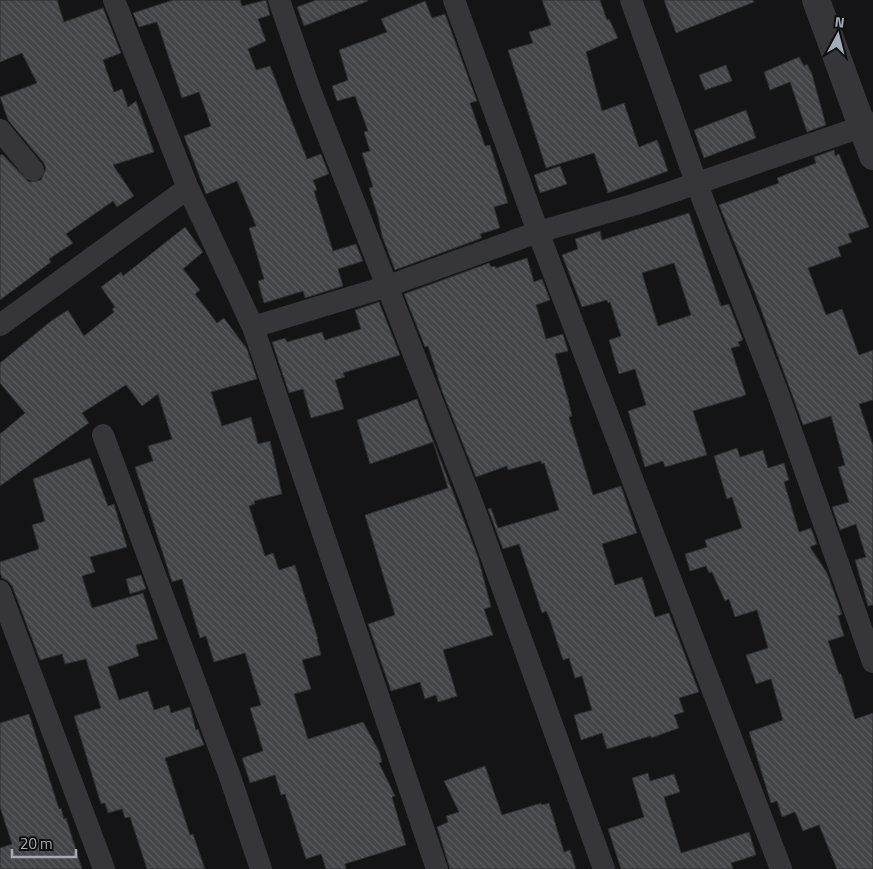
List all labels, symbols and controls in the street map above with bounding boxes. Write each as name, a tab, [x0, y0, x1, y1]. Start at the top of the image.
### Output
north arrow	[813, 10, 863, 60]
text: N	[834, 11, 846, 33]
scale bar	[12, 826, 76, 858]
text: 20 m	[20, 832, 53, 855]

